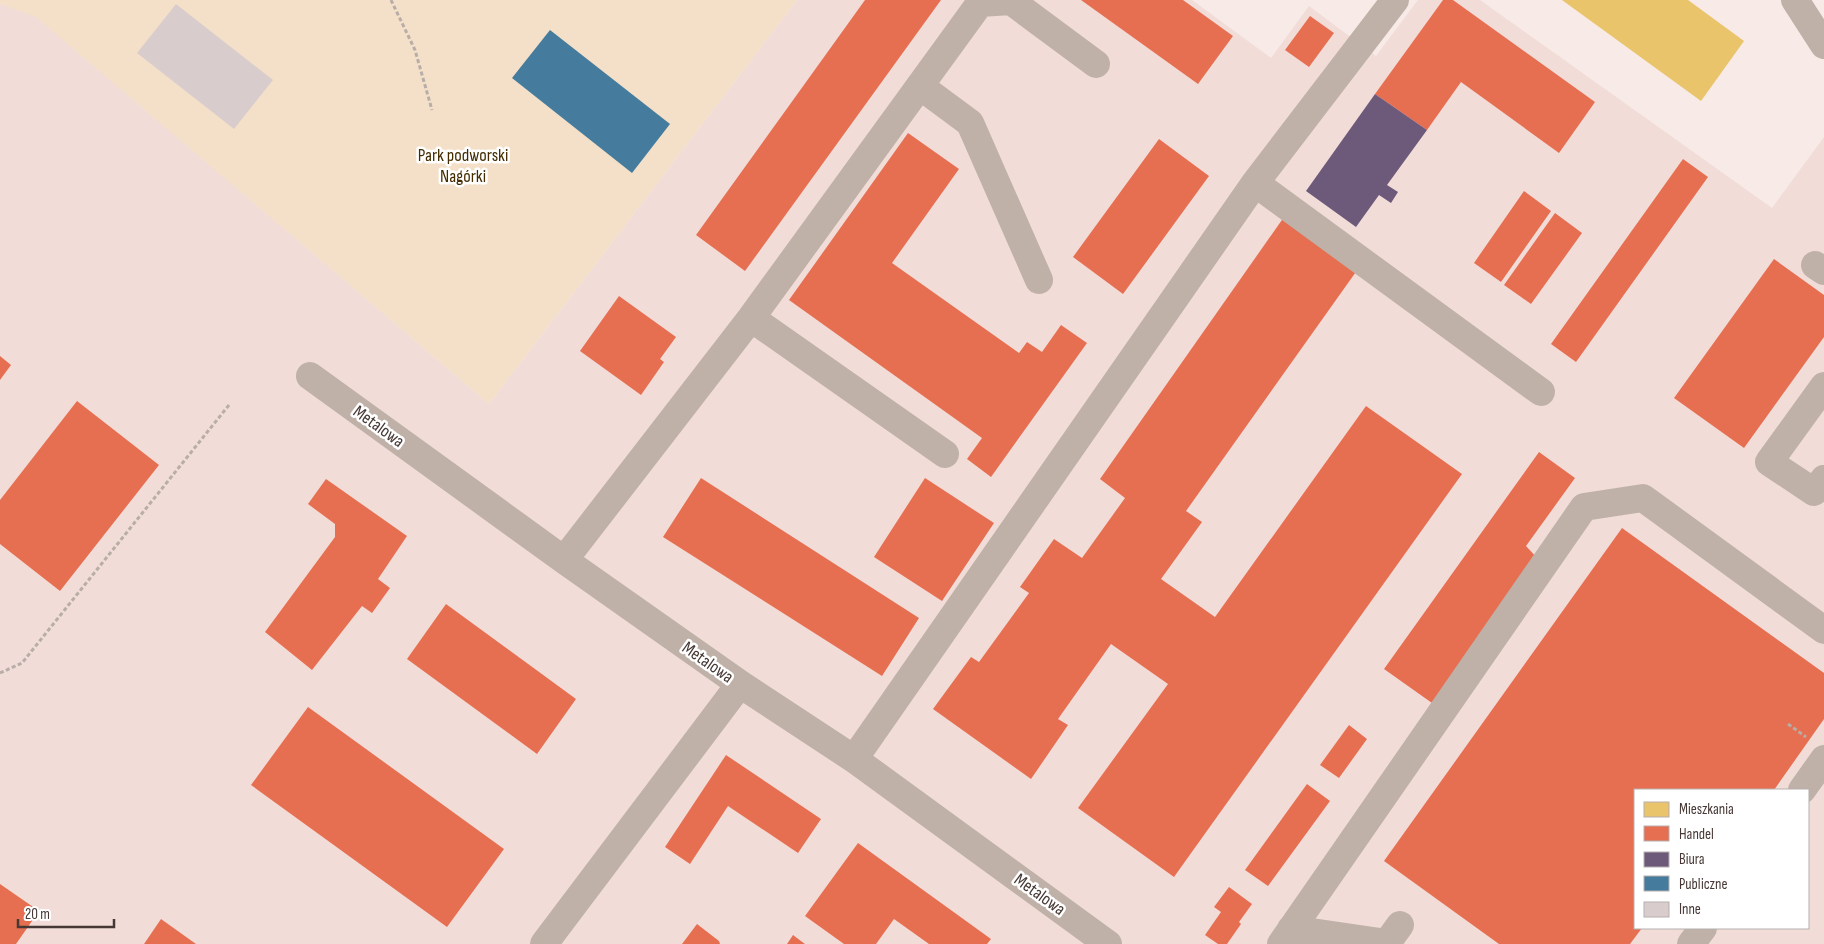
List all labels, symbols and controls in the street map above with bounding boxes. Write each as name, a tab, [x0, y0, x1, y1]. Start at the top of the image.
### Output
park label: Park podworski Nagórki	[418, 145, 508, 187]
street label: Metalowa	[349, 401, 408, 452]
street label: Metalowa	[678, 637, 737, 688]
legend	[1634, 789, 1809, 929]
text: Mieszkania	[1679, 800, 1734, 819]
text: Handel	[1679, 825, 1714, 844]
text: Biura	[1679, 850, 1705, 869]
street label: Metalowa	[1010, 869, 1069, 920]
text: Publiczne	[1679, 875, 1727, 894]
scale bar	[18, 896, 114, 928]
text: Inne	[1679, 900, 1701, 919]
text: 20 m	[25, 905, 50, 924]

